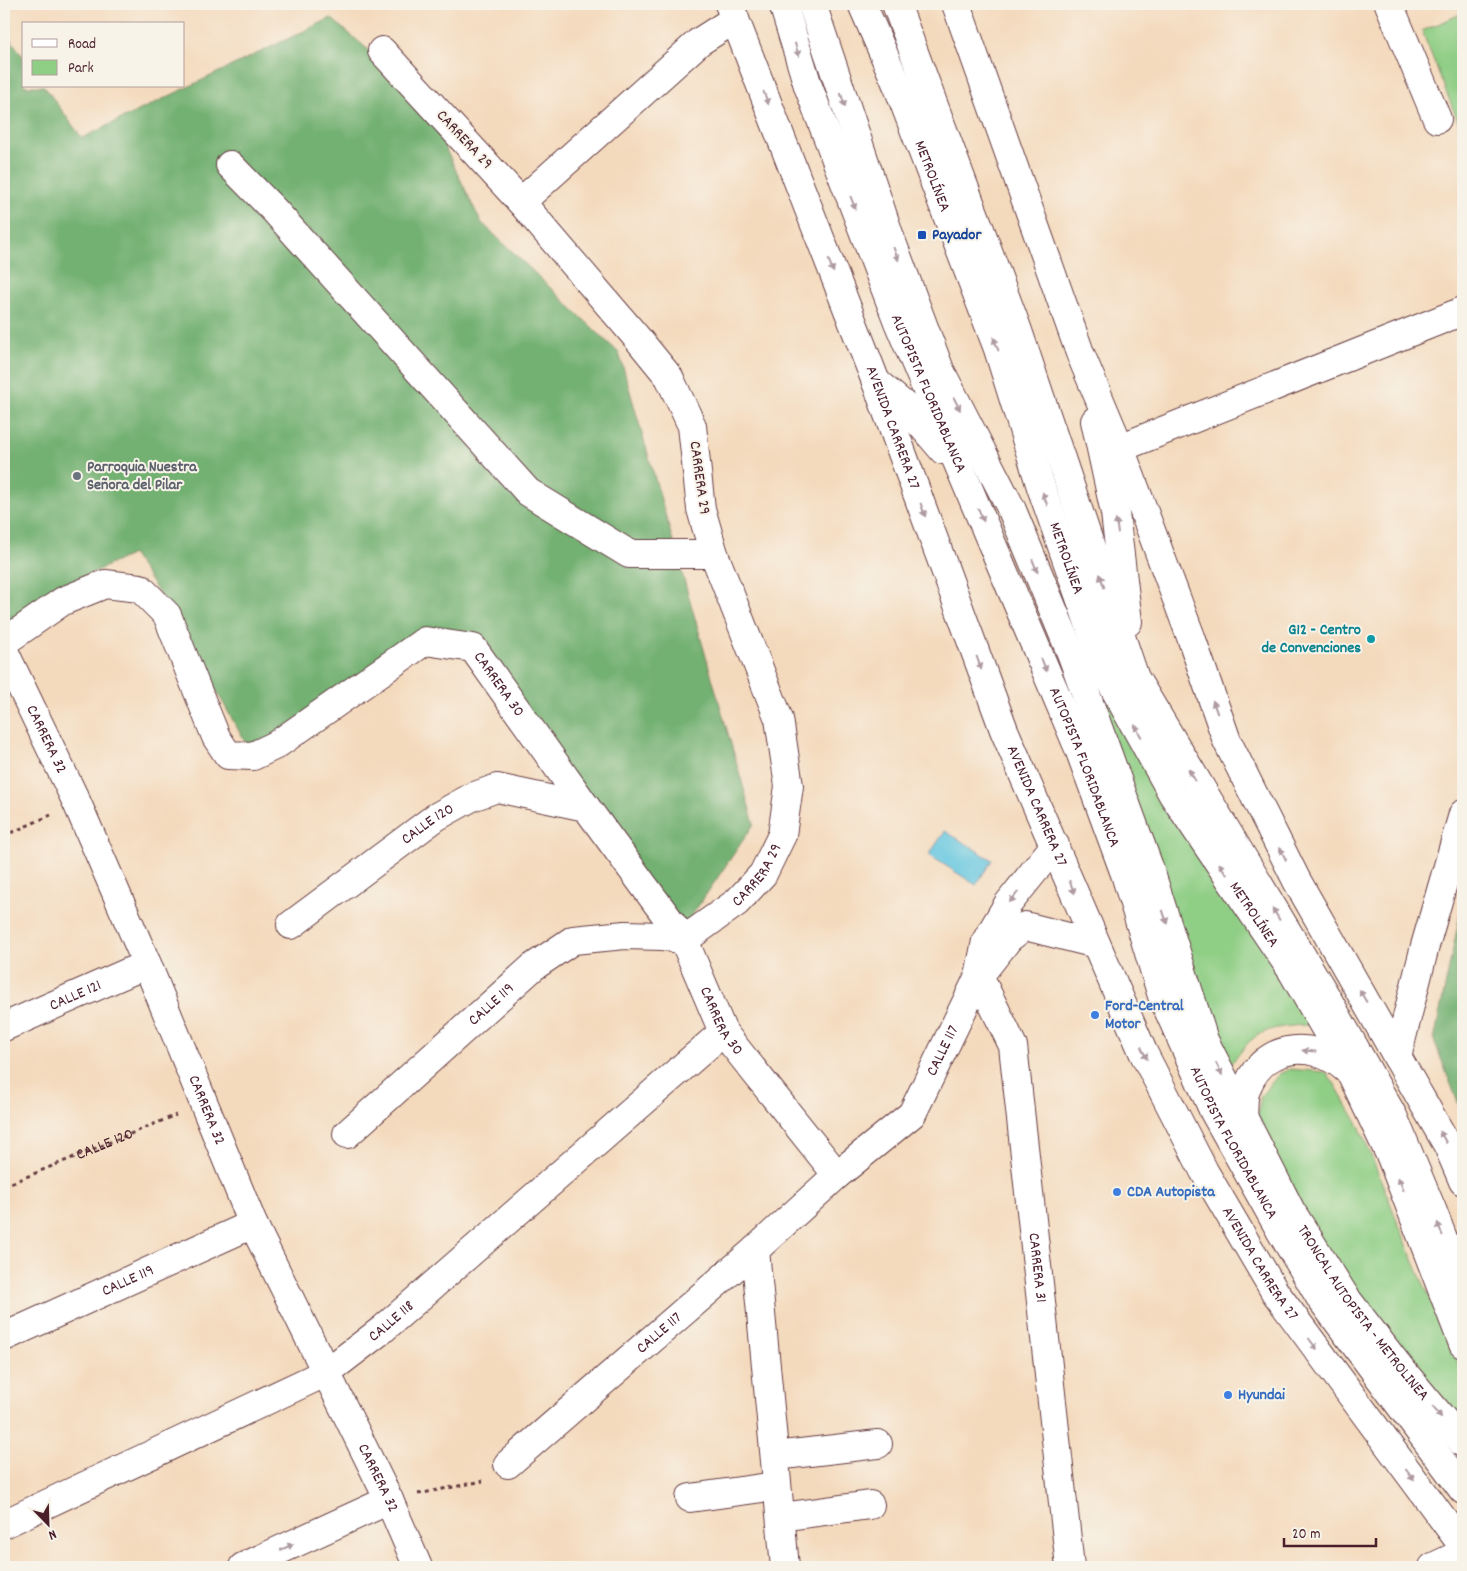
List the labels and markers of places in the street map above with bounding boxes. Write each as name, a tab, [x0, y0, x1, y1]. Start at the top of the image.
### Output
place label: Payador	[932, 224, 982, 247]
marker: Payador	[916, 229, 928, 241]
place label: Parroquia Nuestra Señora del Pilar	[87, 456, 198, 497]
marker: Parroquia Nuestra Señora del Pilar	[71, 470, 83, 482]
place label: G12 - Centro de Convenciones	[1262, 619, 1361, 660]
marker: G12 - Centro de Convenciones	[1365, 633, 1377, 645]
place label: Ford-Central Motor	[1105, 995, 1184, 1036]
marker: Ford-Central Motor	[1089, 1009, 1101, 1021]
place label: CDA Autopista	[1127, 1181, 1216, 1204]
marker: CDA Autopista	[1111, 1186, 1123, 1198]
place label: Hyundai	[1238, 1384, 1285, 1407]
marker: Hyundai	[1222, 1389, 1234, 1401]

